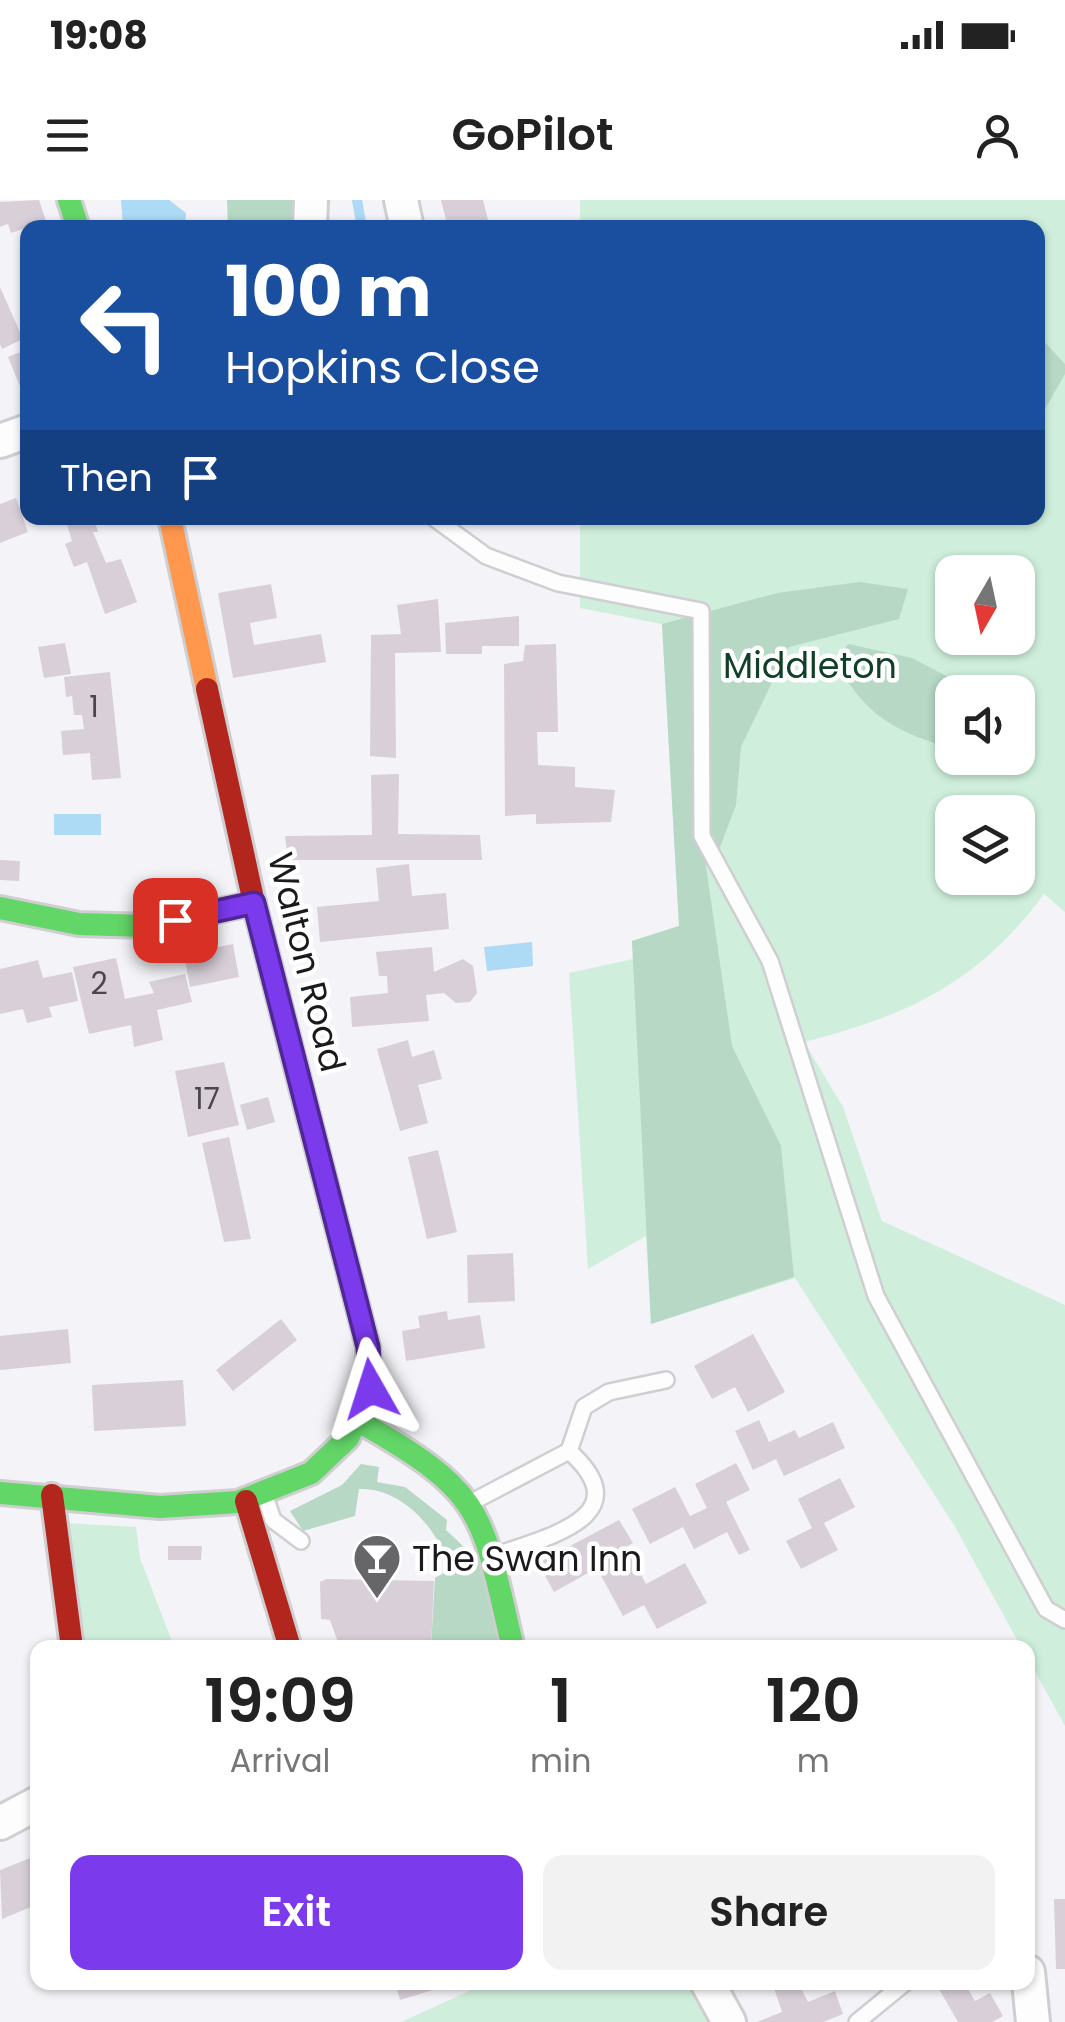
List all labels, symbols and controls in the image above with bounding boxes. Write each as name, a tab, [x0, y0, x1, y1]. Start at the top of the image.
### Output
text: 19:08	[50, 9, 148, 62]
text: GoPilot	[452, 103, 613, 166]
icon: menu	[40, 108, 95, 163]
icon: person	[970, 108, 1025, 163]
text: 100 m	[225, 242, 432, 341]
icon: left	[60, 260, 190, 390]
text: Hopkins Close	[225, 336, 540, 399]
icon: arrive	[173, 450, 228, 505]
text: Then	[60, 451, 153, 504]
north arrow	[935, 555, 1035, 655]
map controls	[935, 555, 1035, 895]
park label: Middleton	[723, 641, 897, 690]
button: sound	[935, 675, 1035, 775]
house number: 1	[89, 685, 99, 728]
button: layers	[935, 795, 1035, 895]
street label: Walton Road	[256, 847, 358, 1077]
pin	[133, 878, 218, 963]
icon: arrive	[148, 893, 203, 948]
house number: 2	[90, 962, 108, 1005]
house number: 17	[194, 1077, 220, 1120]
position arrow	[319, 1337, 423, 1441]
bar icon: The Swan Inn	[351, 1532, 403, 1600]
place label: The Swan Inn	[412, 1534, 642, 1583]
text: 19:09	[204, 1659, 356, 1743]
text: 1	[550, 1659, 572, 1743]
text: 120	[766, 1659, 861, 1743]
text: Arrival	[230, 1738, 330, 1783]
text: min	[530, 1738, 591, 1783]
text: m	[797, 1738, 830, 1783]
button: Exit	[70, 1855, 523, 1970]
button: Share	[543, 1855, 995, 1970]

